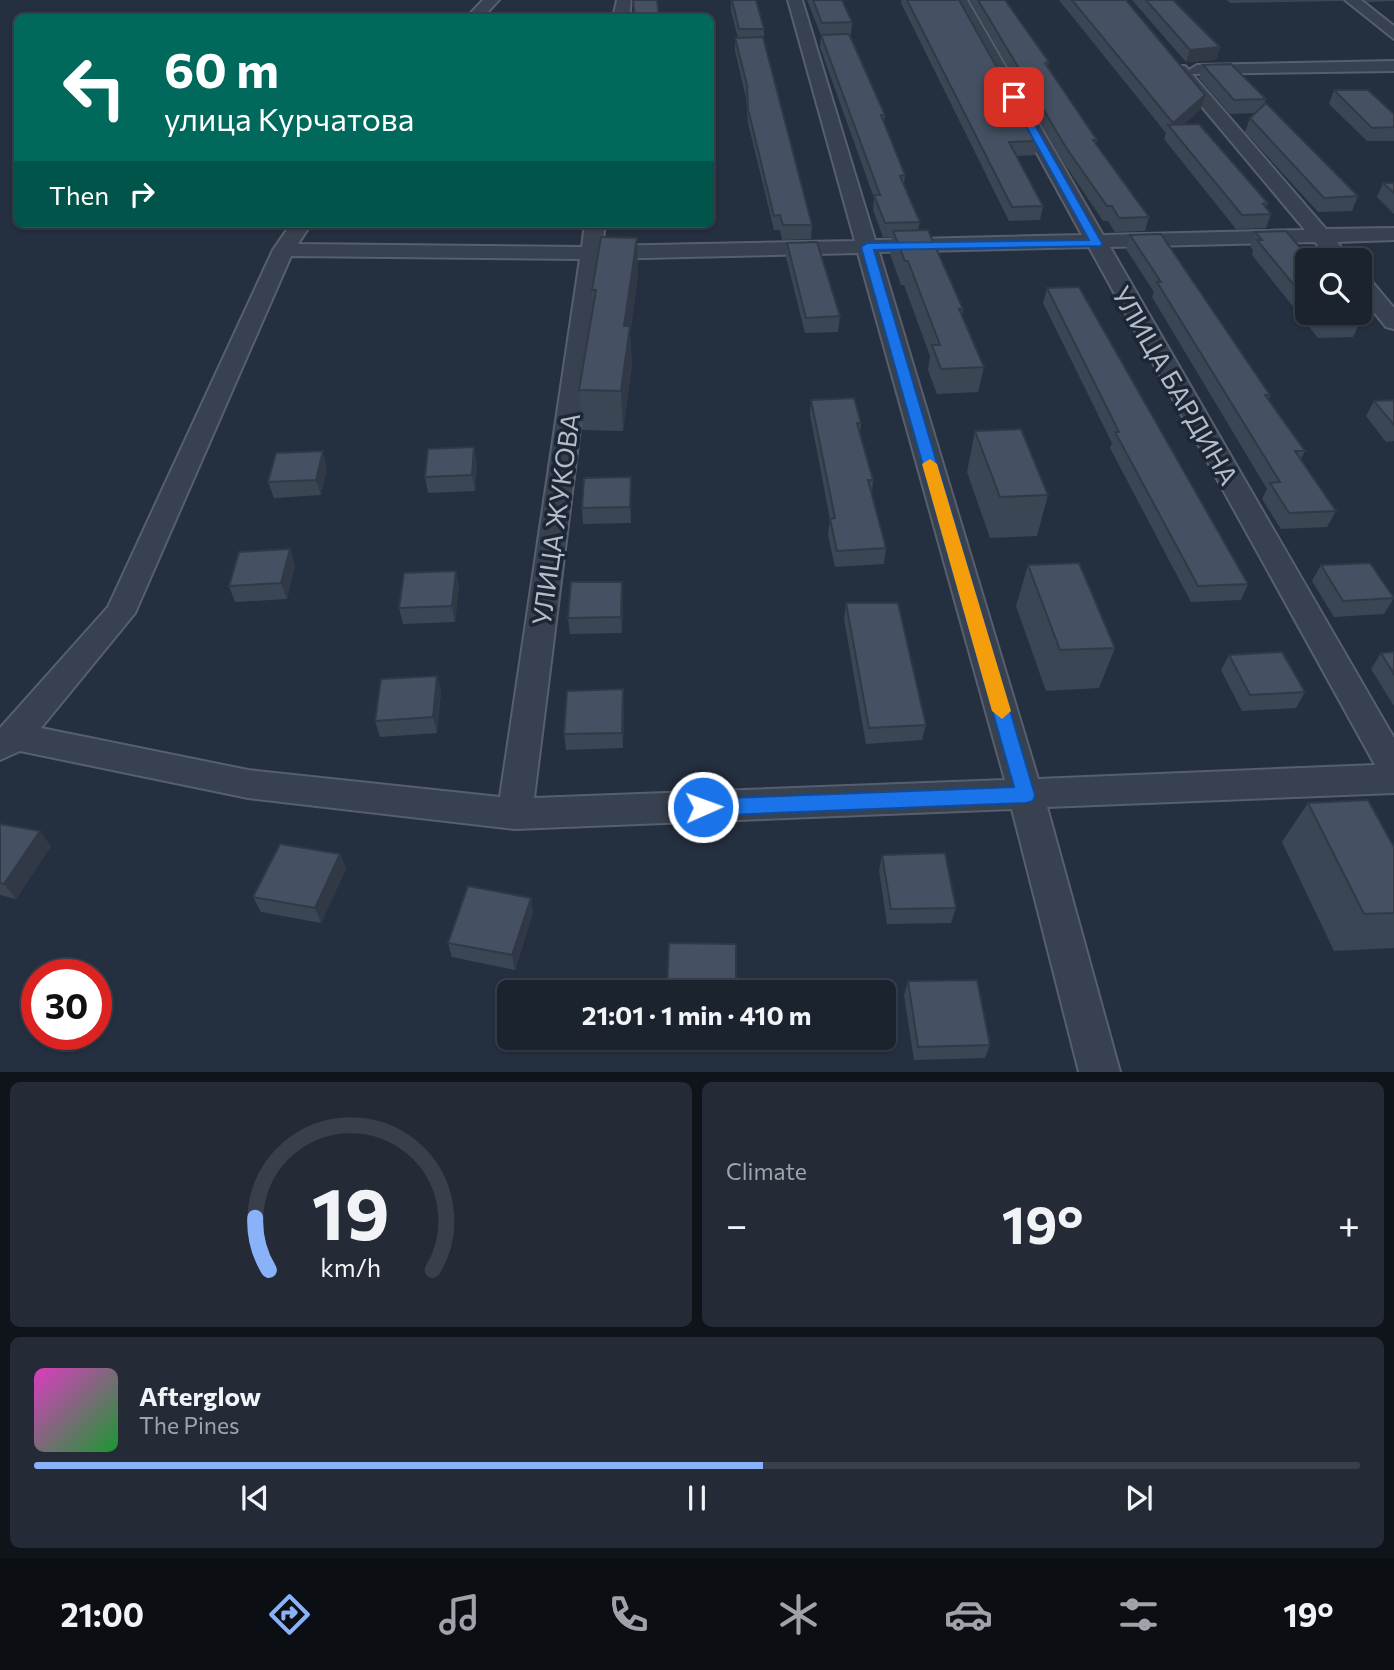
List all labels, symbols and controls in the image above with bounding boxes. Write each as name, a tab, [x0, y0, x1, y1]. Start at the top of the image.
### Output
text: 60 m	[164, 38, 279, 98]
icon: left	[49, 42, 140, 133]
pin	[984, 67, 1044, 127]
icon: arrive	[995, 78, 1033, 116]
text: улица Курчатова	[164, 98, 414, 138]
icon: right	[123, 175, 161, 213]
text: Then	[49, 179, 109, 210]
map controls	[1295, 248, 1372, 325]
button: search	[1295, 248, 1372, 325]
street label: УЛИЦА БАРДИНА	[1107, 280, 1245, 490]
street label: УЛИЦА ЖУКОВА	[525, 411, 585, 627]
position arrow	[666, 770, 740, 844]
speed limit sign: 30	[21, 959, 112, 1050]
text: 21:01 · 1 min · 410 m	[582, 999, 811, 1030]
text: Climate	[726, 1157, 807, 1185]
text: 19	[312, 1167, 390, 1256]
text: 19°	[1002, 1191, 1083, 1255]
text: −	[726, 1200, 748, 1247]
text: +	[1338, 1200, 1360, 1247]
text: km/h	[321, 1252, 381, 1282]
text: Afterglow	[139, 1380, 261, 1411]
text: The Pines	[139, 1411, 240, 1439]
icon: previous	[236, 1479, 274, 1517]
icon: pause	[678, 1479, 716, 1517]
icon: next	[1120, 1479, 1158, 1517]
icon: directions	[265, 1590, 314, 1639]
icon: music	[435, 1590, 484, 1639]
icon: phone	[604, 1590, 653, 1639]
icon: climate	[774, 1590, 823, 1639]
icon: car	[944, 1590, 993, 1639]
icon: filters	[1114, 1590, 1163, 1639]
text: 21:00	[60, 1594, 144, 1634]
text: 19°	[1283, 1594, 1334, 1634]

